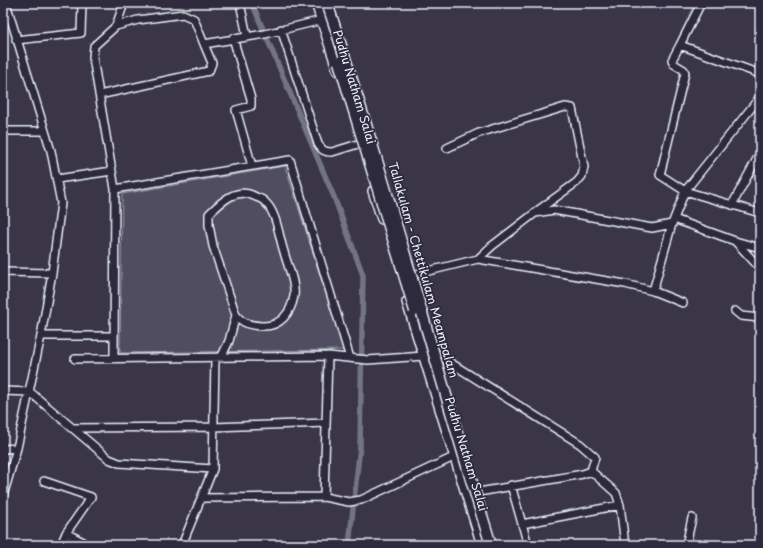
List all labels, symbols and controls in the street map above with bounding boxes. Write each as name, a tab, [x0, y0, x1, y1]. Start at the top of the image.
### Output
street label: Pudhu Natham Salai	[329, 27, 381, 146]
street label: Tallakulam - Chettikulam Meampalam	[384, 160, 463, 380]
street label: Pudhu Natham Salai	[441, 394, 493, 513]

